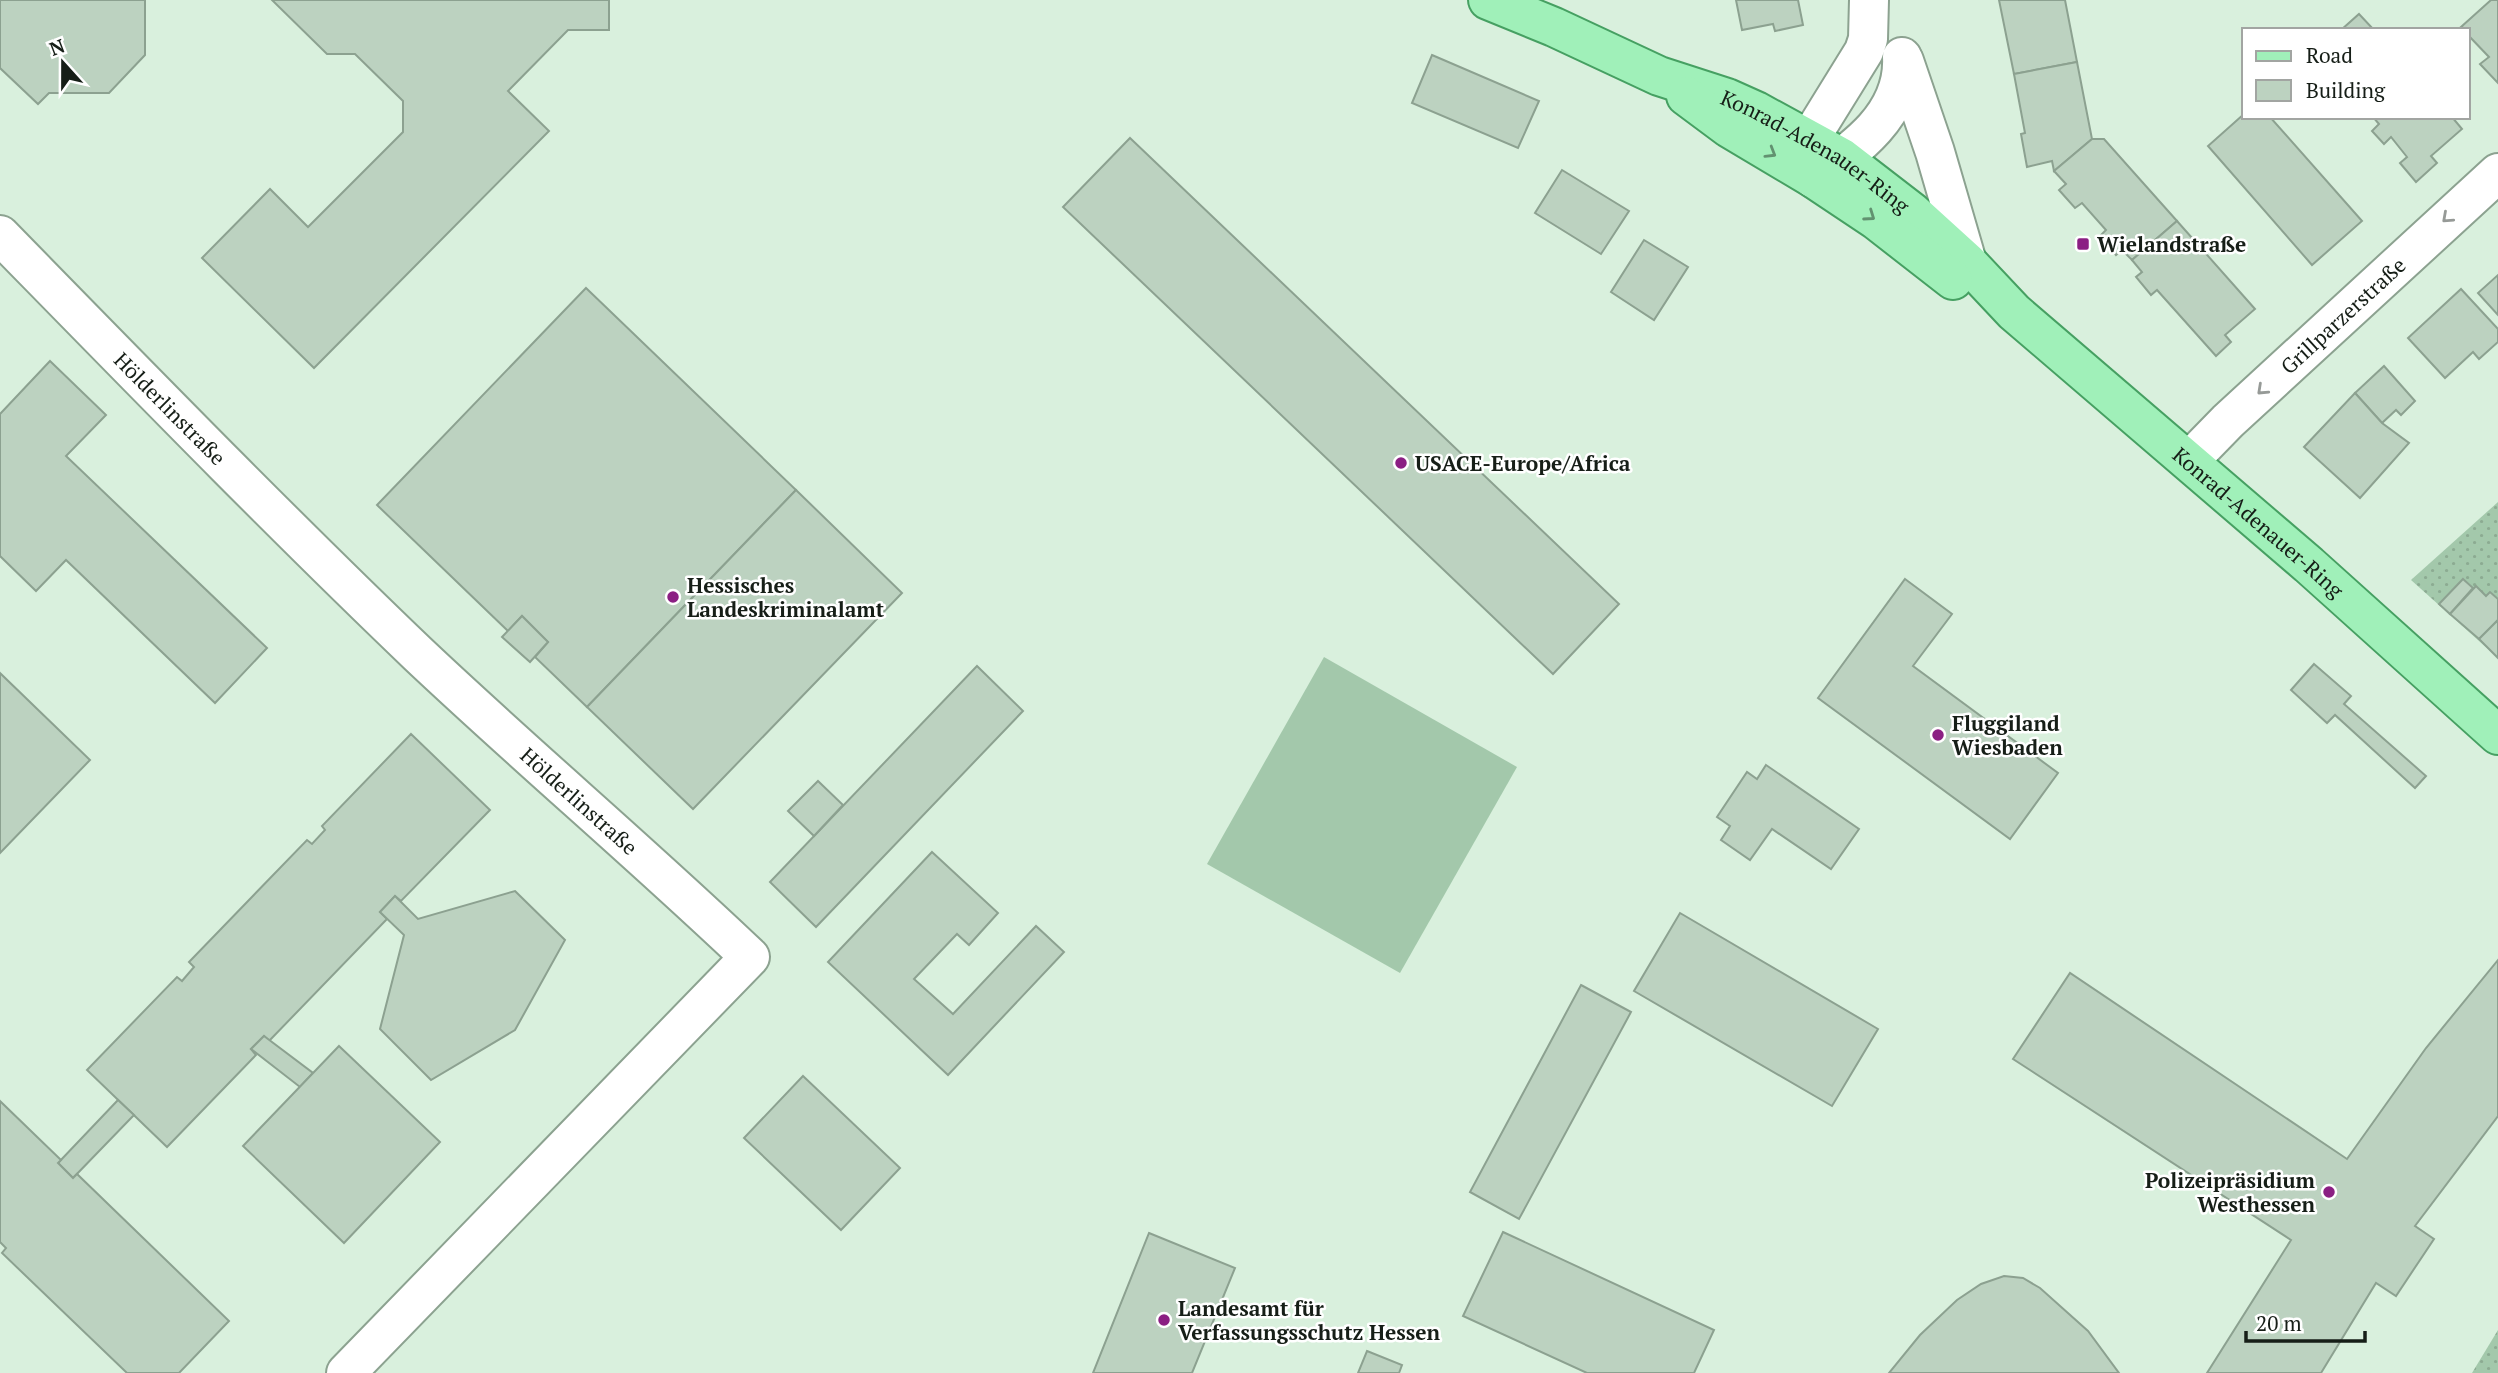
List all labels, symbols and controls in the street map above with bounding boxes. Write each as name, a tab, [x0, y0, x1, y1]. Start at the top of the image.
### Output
north arrow	[28, 28, 98, 98]
legend	[2242, 28, 2470, 119]
text: N	[46, 32, 68, 61]
text: Road	[2306, 41, 2353, 69]
text: Building	[2306, 76, 2386, 104]
street label: Konrad-Adenauer-Ring	[1717, 83, 1916, 220]
one-way arrow	[1764, 145, 1777, 158]
one-way arrow	[1862, 208, 1875, 220]
one-way arrow	[2442, 210, 2455, 223]
place label: Wielandstraße	[2097, 230, 2246, 258]
marker: Wielandstraße	[2075, 236, 2091, 252]
street label: Grillparzerstraße	[2274, 251, 2411, 380]
street label: Hölderlinstraße	[108, 346, 232, 471]
one-way arrow	[2257, 382, 2270, 394]
street label: Konrad-Adenauer-Ring	[2167, 441, 2350, 604]
place label: USACE-Europe/Africa	[1415, 449, 1631, 477]
marker: USACE-Europe/Africa	[1393, 455, 1409, 471]
place label: Hessisches Landeskriminalamt	[687, 571, 885, 623]
marker: Hessisches Landeskriminalamt	[665, 589, 681, 605]
place label: Fluggiland Wiesbaden	[1952, 709, 2063, 761]
marker: Fluggiland Wiesbaden	[1930, 727, 1946, 743]
street label: Hölderlinstraße	[515, 741, 644, 861]
place label: Polizeipräsidium Westhessen	[2145, 1166, 2316, 1218]
marker: Polizeipräsidium Westhessen	[2321, 1184, 2337, 1200]
place label: Landesamt für Verfassungsschutz Hessen	[1178, 1294, 1441, 1346]
scale bar	[2246, 1300, 2365, 1344]
text: 20 m	[2256, 1309, 2302, 1337]
marker: Landesamt für Verfassungsschutz Hessen	[1156, 1312, 1172, 1328]

